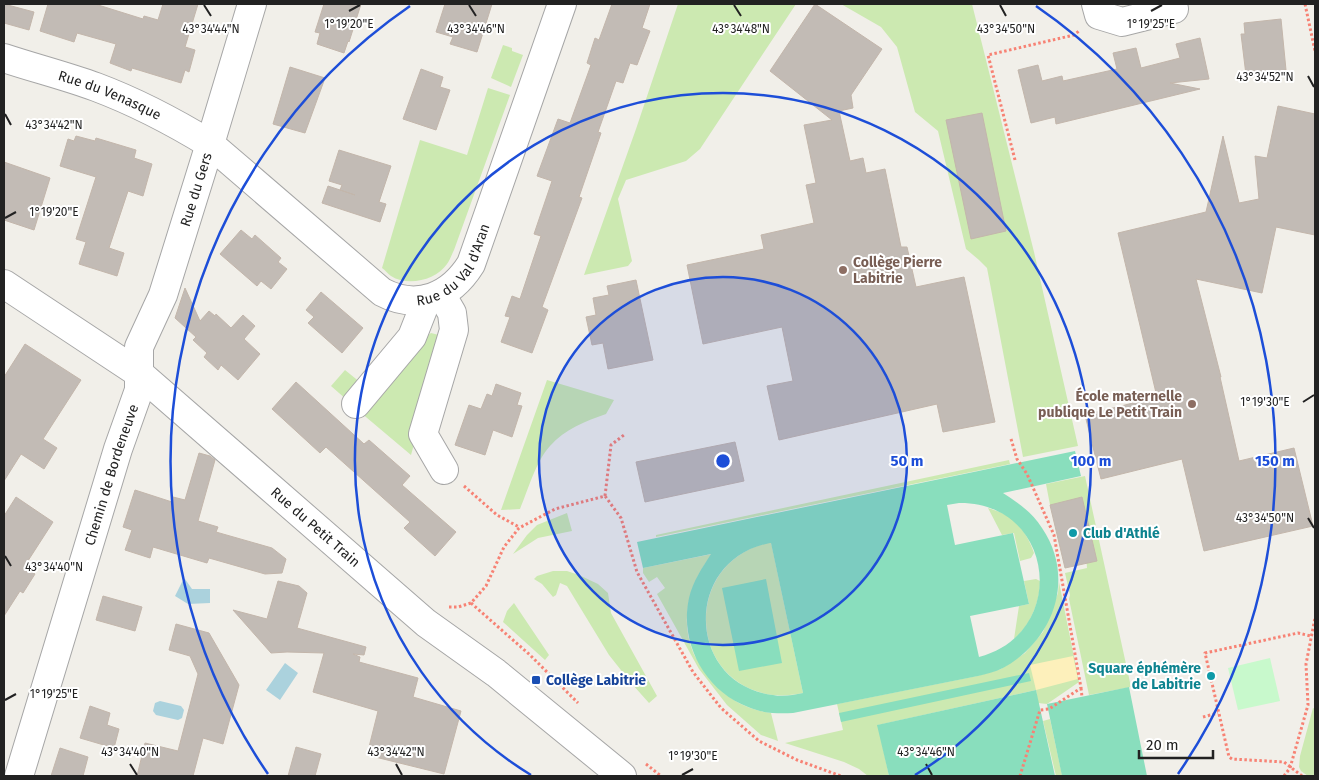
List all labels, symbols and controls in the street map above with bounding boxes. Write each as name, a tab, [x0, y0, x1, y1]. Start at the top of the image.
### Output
text: 1°19'20"E	[324, 17, 374, 31]
text: 1°19'25"E	[1127, 17, 1175, 31]
text: 43°34'44"N	[182, 22, 240, 36]
text: 43°34'46"N	[447, 22, 505, 36]
text: 43°34'48"N	[712, 22, 770, 36]
text: 43°34'50"N	[977, 22, 1035, 36]
street label: Rue du Venasque	[56, 67, 164, 123]
text: 43°34'52"N	[1236, 70, 1294, 84]
text: 43°34'42"N	[25, 118, 83, 132]
street label: Rue du Gers	[176, 150, 215, 229]
text: 1°19'20"E	[29, 205, 79, 219]
street label: Rue du Val d'Aran	[415, 221, 493, 309]
place label: Collège Pierre Labitrie	[853, 254, 942, 287]
marker: Collège Pierre Labitrie	[837, 264, 849, 276]
place label: École maternelle publique Le Petit Train	[1038, 387, 1182, 421]
text: 1°19'30"E	[1240, 395, 1290, 409]
marker: École maternelle publique Le Petit Train	[1186, 398, 1198, 410]
street label: Chemin de Bordeneuve	[81, 402, 142, 548]
centre of rings	[714, 452, 732, 470]
text: 50 m	[890, 452, 924, 470]
text: 100 m	[1071, 452, 1111, 470]
text: 150 m	[1255, 452, 1295, 470]
street label: Rue du Petit Train	[267, 483, 364, 570]
text: 43°34'50"N	[1236, 511, 1294, 525]
place label: Club d'Athlé	[1083, 525, 1160, 542]
marker: Club d'Athlé	[1067, 527, 1079, 539]
text: 43°34'40"N	[25, 560, 83, 574]
place label: Square éphémère de Labitrie	[1088, 660, 1201, 693]
marker: Square éphémère de Labitrie	[1205, 670, 1217, 682]
place label: Collège Labitrie	[546, 672, 646, 689]
marker: Collège Labitrie	[530, 674, 542, 686]
text: 1°19'25"E	[30, 687, 78, 701]
scale bar	[1139, 728, 1213, 760]
text: 20 m	[1146, 736, 1179, 754]
text: 43°34'40"N	[101, 745, 159, 759]
text: 43°34'42"N	[367, 745, 425, 759]
text: 43°34'46"N	[897, 745, 955, 759]
text: 1°19'30"E	[668, 749, 718, 763]

